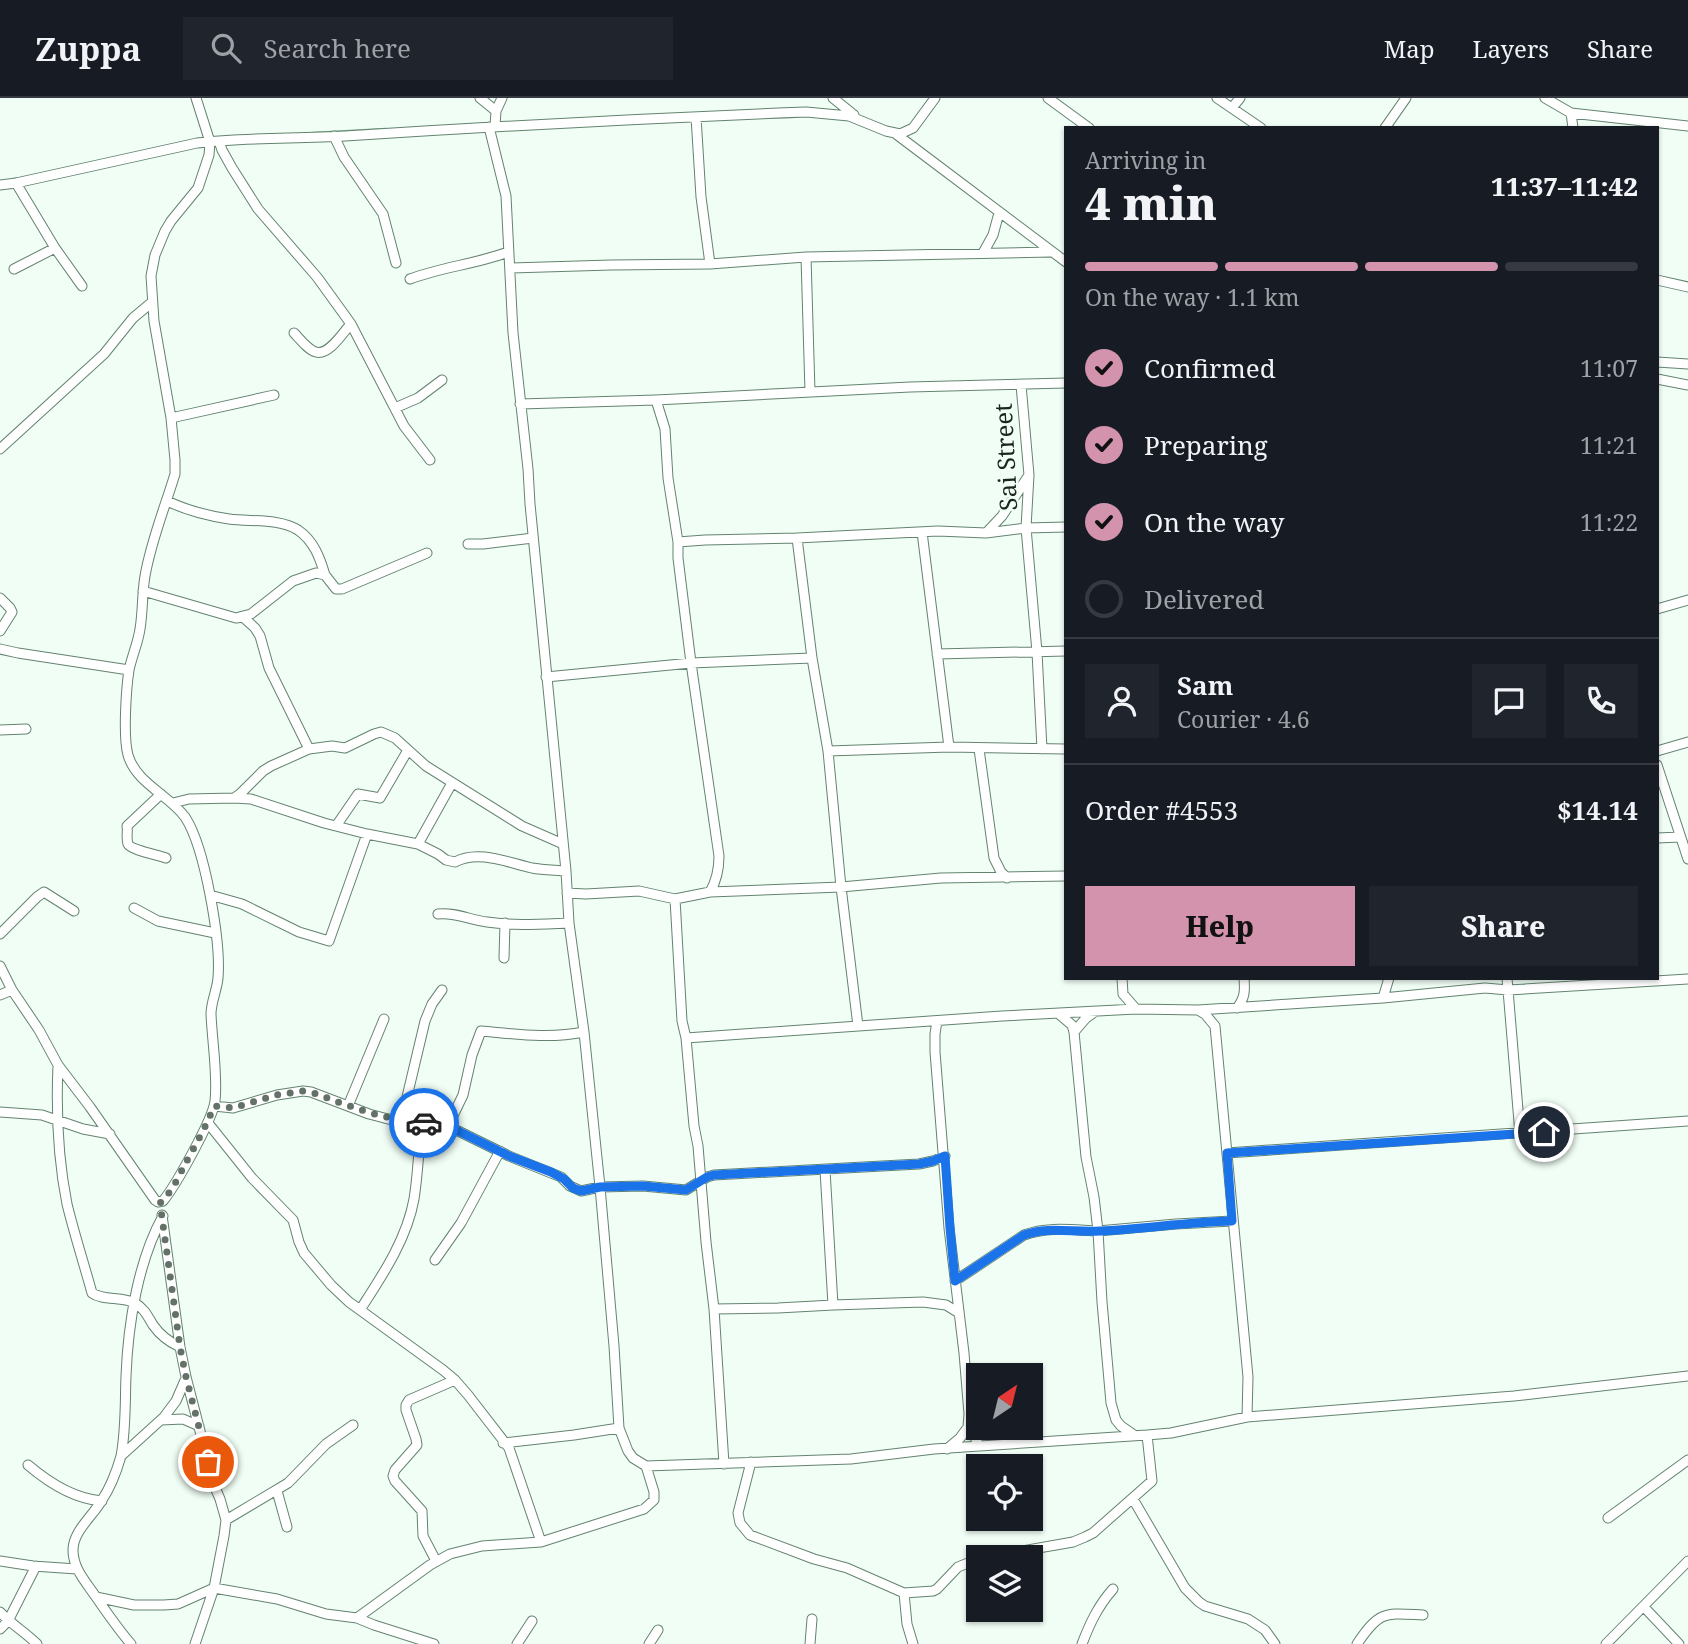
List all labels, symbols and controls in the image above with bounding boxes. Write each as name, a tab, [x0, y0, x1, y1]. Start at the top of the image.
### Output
search box	[183, 17, 673, 80]
text: Zuppa	[35, 26, 141, 71]
icon: search	[207, 29, 245, 67]
text: Search here	[263, 30, 411, 66]
text: Map	[1384, 32, 1435, 65]
text: Layers	[1473, 32, 1549, 65]
text: Share	[1587, 32, 1653, 65]
text: Arriving in	[1085, 144, 1206, 176]
text: 11:37–11:42	[1491, 168, 1638, 204]
text: 4 min	[1085, 171, 1217, 233]
text: On the way · 1.1 km	[1085, 281, 1300, 313]
icon: check	[1085, 349, 1123, 387]
text: Confirmed	[1144, 350, 1276, 386]
text: 11:07	[1580, 352, 1638, 384]
street label: Sai Street	[986, 402, 1024, 512]
icon: check	[1085, 426, 1123, 464]
text: Preparing	[1144, 427, 1268, 463]
text: 11:21	[1580, 429, 1638, 461]
icon: check	[1085, 503, 1123, 541]
text: On the way	[1144, 504, 1284, 540]
text: 11:22	[1580, 506, 1638, 538]
text: Delivered	[1144, 581, 1264, 617]
button: person	[1085, 664, 1159, 738]
button: chat	[1472, 664, 1546, 738]
button: phone	[1564, 664, 1638, 738]
text: Sam	[1177, 667, 1233, 703]
text: Courier · 4.6	[1177, 703, 1310, 735]
text: Order #4553	[1085, 792, 1238, 828]
text: $14.14	[1557, 792, 1638, 828]
button: Help	[1085, 886, 1355, 966]
button: Share	[1369, 886, 1638, 966]
courier	[389, 1088, 459, 1158]
pin	[1514, 1102, 1574, 1162]
icon: car	[405, 1104, 443, 1142]
icon: home	[1525, 1113, 1563, 1151]
north arrow	[966, 1363, 1043, 1440]
map controls	[966, 1363, 1043, 1622]
pin	[178, 1432, 238, 1492]
icon: bag	[189, 1443, 227, 1481]
button: locate	[966, 1454, 1043, 1531]
button: layers	[966, 1545, 1043, 1622]

